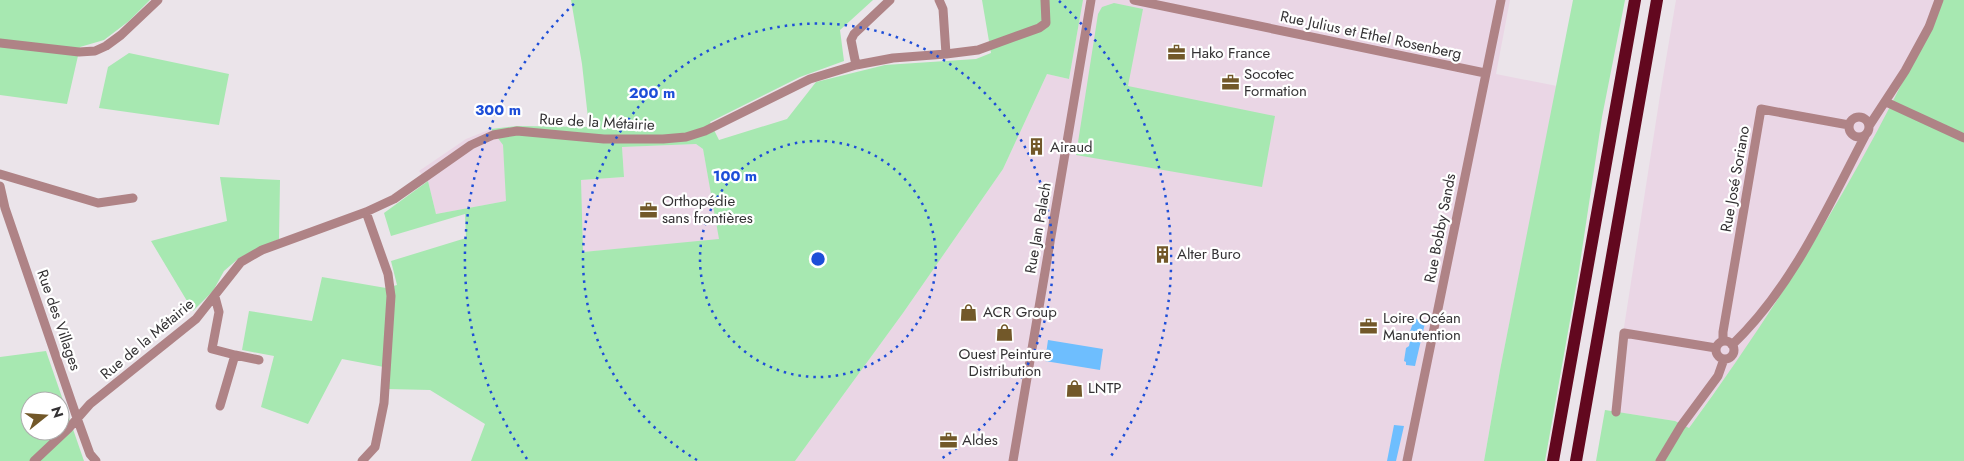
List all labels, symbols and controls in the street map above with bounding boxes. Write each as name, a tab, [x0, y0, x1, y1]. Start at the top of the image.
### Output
street label: Rue Julius et Ethel Rosenberg	[1278, 5, 1464, 65]
place label: Hako France	[1191, 42, 1271, 64]
office icon: Hako France	[1167, 43, 1187, 63]
place label: Socotec Formation	[1244, 63, 1307, 102]
office icon: Socotec Formation	[1220, 73, 1240, 93]
text: 200 m	[629, 82, 675, 104]
text: 300 m	[475, 99, 521, 121]
street label: Rue de la Métairie	[539, 108, 656, 136]
street label: Rue José Soriano	[1715, 124, 1755, 234]
place label: Airaud	[1050, 136, 1093, 158]
building icon: Airaud	[1026, 137, 1046, 157]
text: 100 m	[713, 165, 757, 187]
street label: Rue Bobby Sands	[1419, 171, 1461, 285]
street label: Rue Jan Palach	[1019, 181, 1057, 275]
place label: Orthopédie sans frontières	[662, 190, 753, 229]
office icon: Orthopédie sans frontières	[638, 200, 658, 220]
place label: Alter Buro	[1177, 243, 1241, 265]
building icon: Alter Buro	[1153, 244, 1173, 264]
centre of rings	[809, 250, 827, 268]
street label: Rue des Villages	[31, 267, 87, 373]
street label: Rue de la Métairie	[96, 293, 199, 385]
place label: ACR Group	[983, 301, 1057, 323]
shop icon: ACR Group	[959, 302, 979, 322]
place label: Loire Océan Manutention	[1383, 307, 1461, 346]
office icon: Loire Océan Manutention	[1359, 317, 1379, 337]
shop icon: Ouest Peinture Distribution	[995, 323, 1015, 343]
place label: Ouest Peinture Distribution	[959, 343, 1052, 382]
place label: LNTP	[1088, 377, 1122, 399]
shop icon: LNTP	[1064, 378, 1084, 398]
north arrow	[20, 391, 70, 441]
text: N	[46, 404, 69, 420]
place label: Aldes	[962, 429, 998, 451]
office icon: Aldes	[938, 430, 958, 450]

